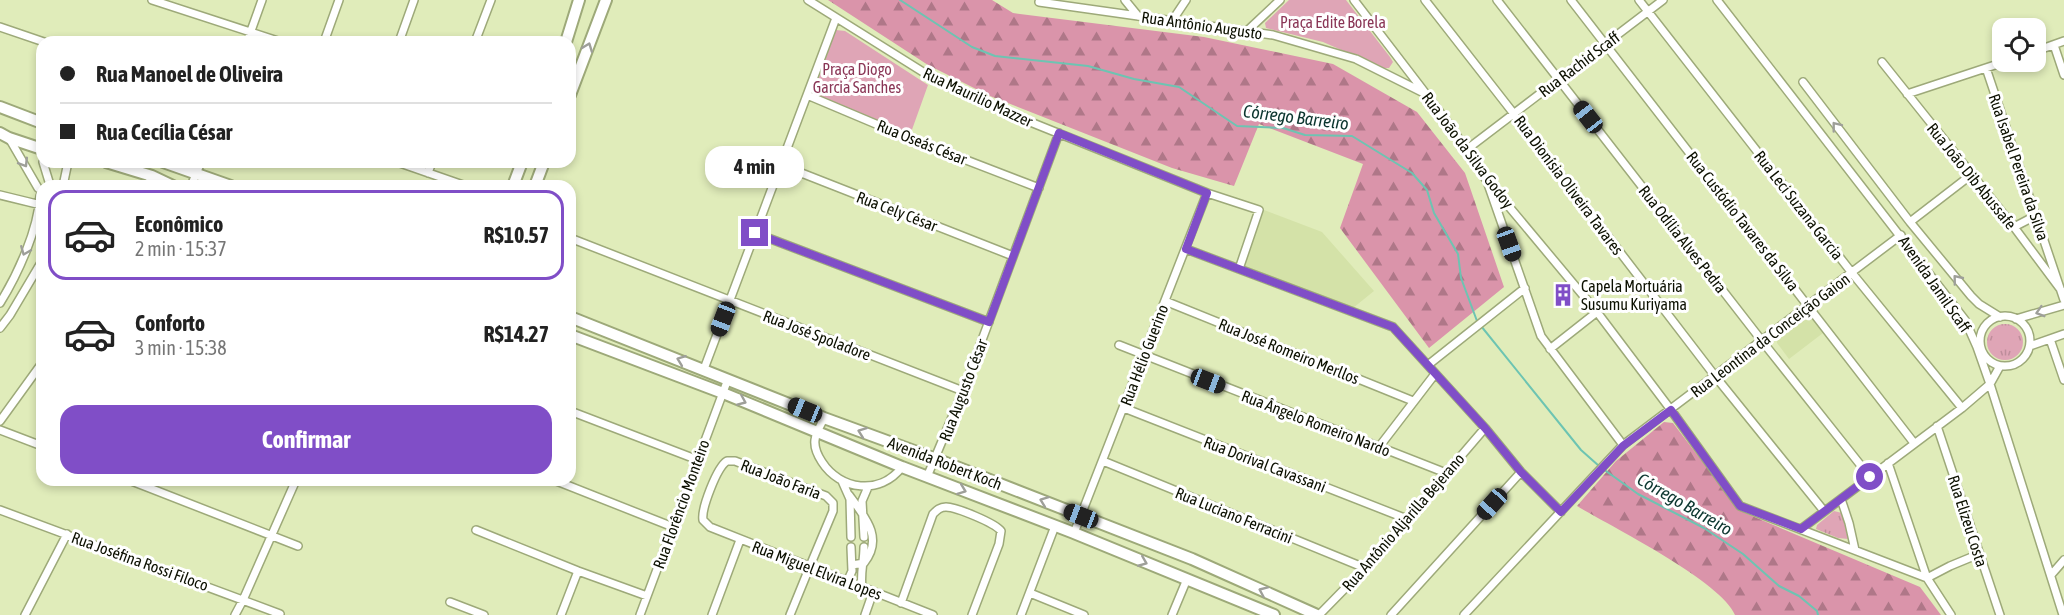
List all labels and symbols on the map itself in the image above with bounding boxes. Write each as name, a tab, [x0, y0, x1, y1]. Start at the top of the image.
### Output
street label: Rua Antônio Augusto	[1140, 8, 1264, 43]
park label: Praça Edite Borela	[1280, 13, 1386, 32]
street label: Rua Rachid Scaff	[1535, 28, 1623, 100]
one-way arrow	[581, 42, 593, 53]
park label: Praça Diogo Garcia Sanches	[813, 60, 902, 96]
street label: Rua Maurilio Mazzer	[920, 64, 1036, 130]
street label: Rua João da Silva Godoy	[1418, 88, 1518, 212]
street label: Rua Isabel Pereira da Silva	[1985, 91, 2053, 243]
car	[1570, 97, 1606, 137]
water label: Córrego Barreiro	[1242, 100, 1350, 134]
street label: Rua Dionísia Oliveira Tavares	[1511, 112, 1627, 258]
street label: Rua Oseás César	[875, 116, 970, 168]
street label: Rua João Dib Abussafe	[1924, 119, 2020, 233]
one-way arrow	[1832, 121, 1843, 132]
callout: 4 min	[706, 146, 804, 188]
street label: Rua Leci Suzana Garcia	[1751, 147, 1847, 263]
street label: Rua Custódio Tavares da Silva	[1683, 148, 1803, 294]
one-way arrow	[17, 157, 29, 167]
street label: Rua Odília Alves Pedra	[1636, 182, 1730, 296]
street label: Rua Cely César	[854, 187, 940, 236]
route end	[741, 219, 768, 246]
car	[1494, 224, 1524, 264]
street label: Avenida Jamil Scaff	[1895, 232, 1975, 336]
one-way arrow	[20, 245, 32, 256]
street label: Rua Leontina da Conceição Gaion	[1687, 269, 1854, 401]
one-way arrow	[1953, 274, 1964, 285]
place label: Capela Mortuária Susumu Kuriyama	[1581, 277, 1687, 314]
building icon: Capela Mortuária Susumu Kuriyama	[1550, 282, 1576, 308]
car	[708, 299, 738, 339]
street label: Rua Hélio Guerino	[1116, 302, 1172, 408]
one-way arrow	[2035, 305, 2046, 317]
street label: Rua José Spoladore	[760, 306, 873, 365]
street label: Rua José Romeiro Merllos	[1216, 315, 1362, 388]
street label: Rua Augusto César	[935, 336, 992, 444]
one-way arrow	[676, 355, 687, 367]
car	[1188, 366, 1228, 396]
street label: Rua Ângelo Romeiro Nardo	[1239, 386, 1393, 461]
one-way arrow	[736, 394, 747, 406]
car	[785, 395, 825, 425]
one-way arrow	[857, 427, 868, 439]
street label: Rua Dorival Cavassani	[1201, 432, 1329, 496]
street label: Avenida Robert Koch	[885, 433, 1005, 493]
street label: Rua Florêncio Monteiro	[649, 437, 713, 571]
street label: Rua Antônio Aljarilla Bejerano	[1338, 449, 1469, 595]
street label: Rua João Faria	[738, 455, 824, 503]
route start	[1856, 463, 1883, 490]
water label: Córrego Barreiro	[1634, 468, 1736, 540]
street label: Rua Elizeu Costa	[1945, 473, 1991, 569]
one-way arrow	[956, 483, 967, 496]
street label: Rua Luciano Ferracini	[1173, 483, 1295, 547]
car	[1473, 485, 1511, 523]
one-way arrow	[1039, 496, 1050, 508]
car	[1061, 501, 1101, 531]
street label: Rua Joséfina Rossi Filoco	[69, 528, 211, 594]
street label: Rua Miguel Elvira Lopes	[749, 537, 885, 604]
one-way arrow	[1137, 555, 1148, 567]
one-way arrow	[1259, 586, 1270, 598]

